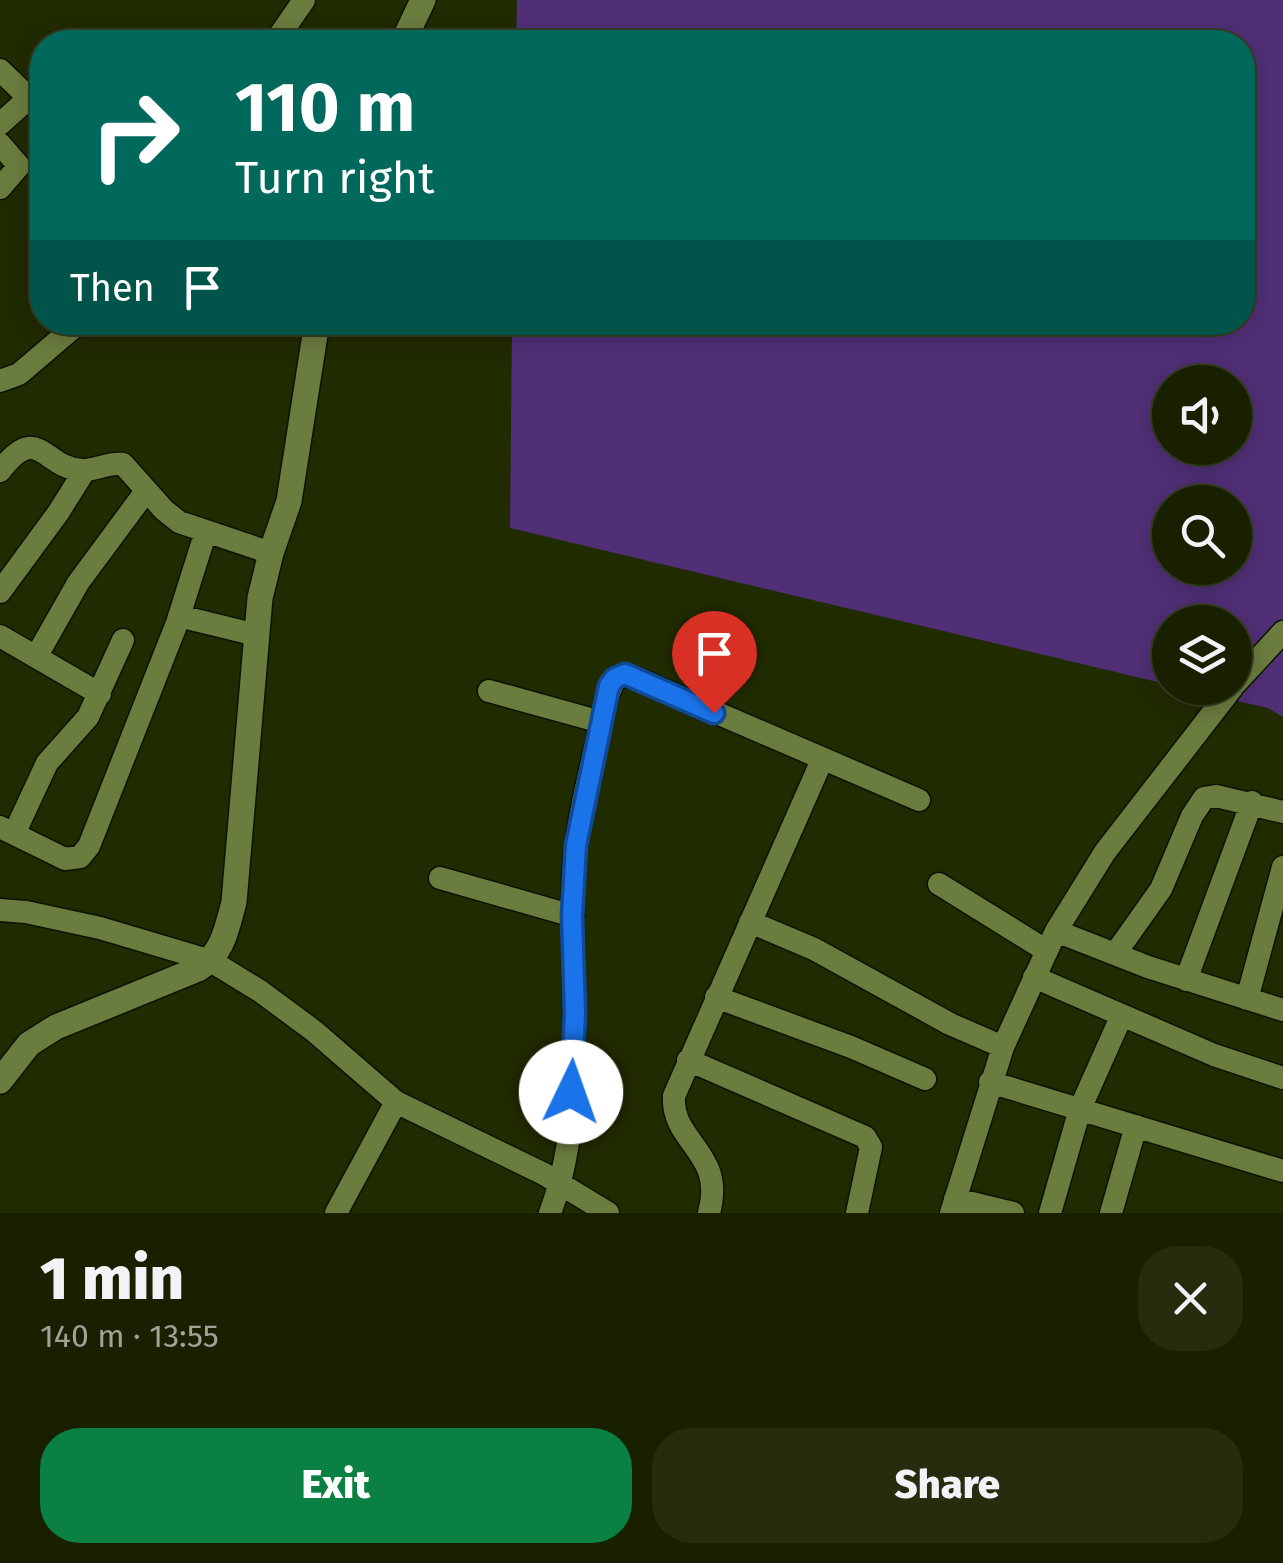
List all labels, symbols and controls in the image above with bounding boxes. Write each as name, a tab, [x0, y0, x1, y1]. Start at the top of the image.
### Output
text: 110 m	[235, 66, 415, 150]
icon: right	[70, 70, 200, 200]
text: Turn right	[235, 151, 434, 205]
icon: arrive	[175, 260, 230, 315]
text: Then	[70, 265, 155, 311]
map controls	[1152, 365, 1252, 705]
button: sound	[1152, 365, 1252, 465]
button: search	[1152, 485, 1252, 585]
button: layers	[1152, 605, 1252, 705]
pin	[672, 611, 757, 714]
icon: arrive	[687, 626, 742, 681]
position arrow	[519, 1040, 623, 1144]
text: 1 min	[40, 1243, 184, 1315]
button: close	[1138, 1246, 1243, 1351]
text: 140 m · 13:55	[40, 1317, 219, 1355]
button: Exit	[40, 1428, 632, 1543]
button: Share	[652, 1428, 1243, 1543]

